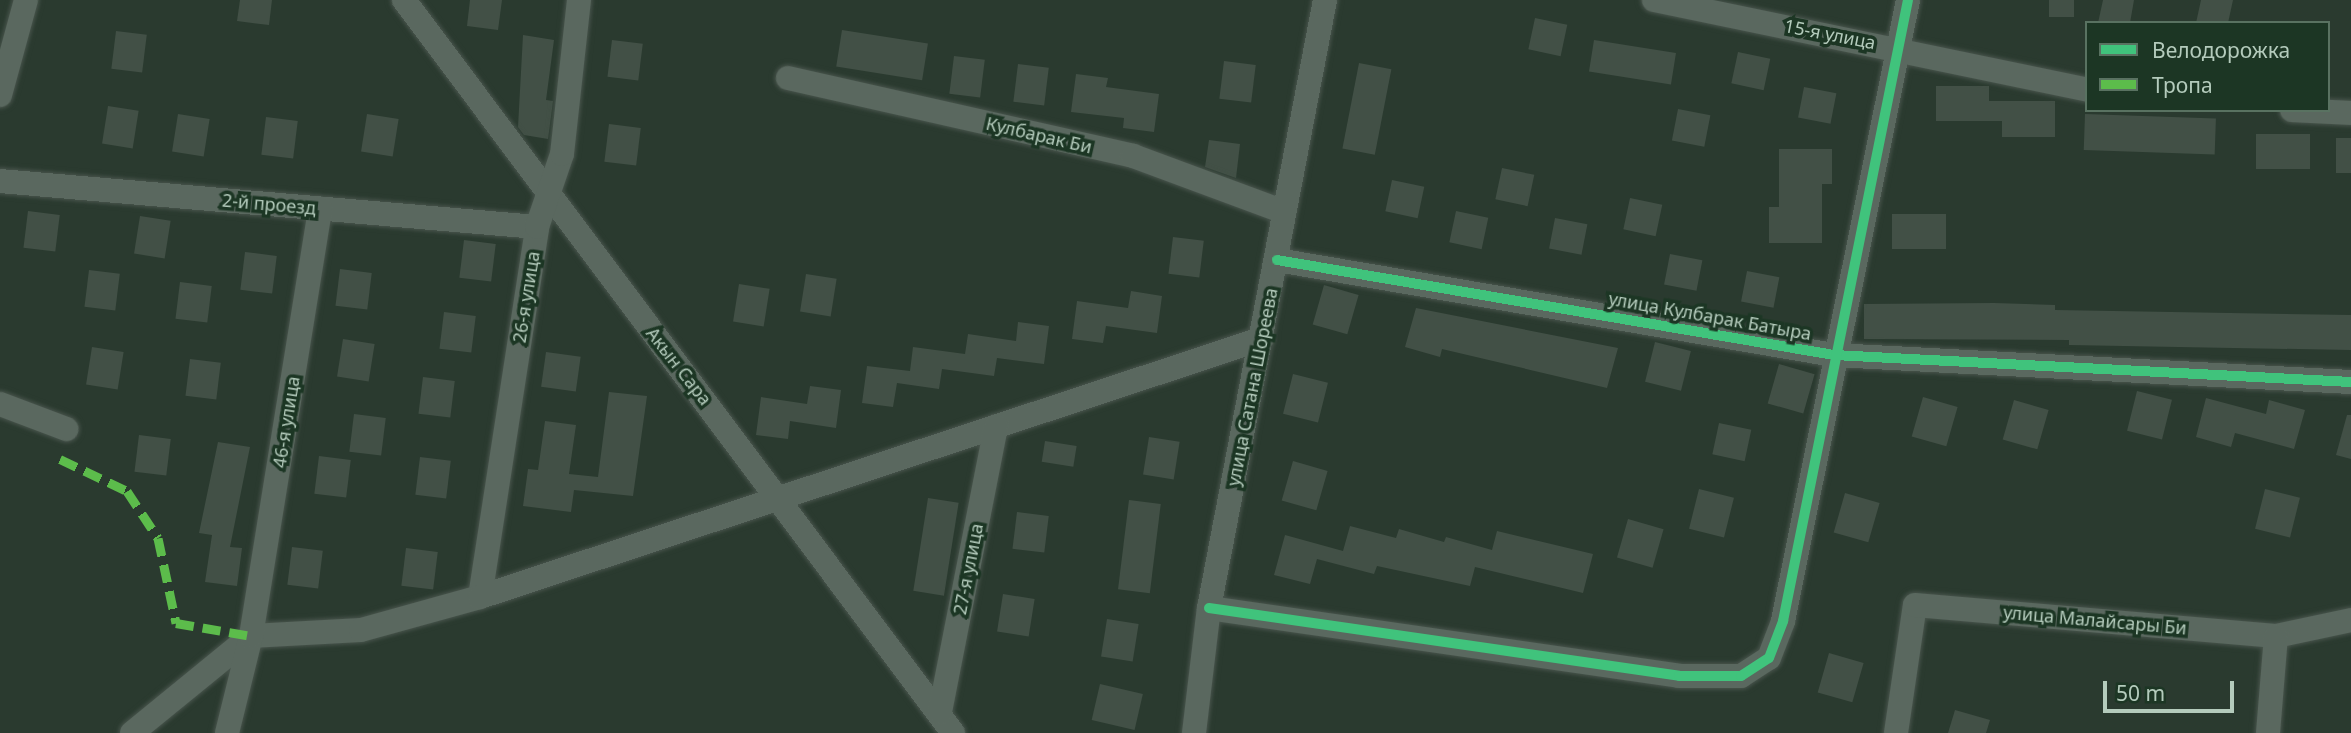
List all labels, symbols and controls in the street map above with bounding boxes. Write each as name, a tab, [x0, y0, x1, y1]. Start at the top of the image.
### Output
street label: 15-я улица	[1783, 15, 1877, 53]
legend	[2085, 21, 2330, 112]
text: Велодорожка	[2152, 36, 2290, 64]
text: Тропа	[2152, 71, 2213, 99]
street label: Кулбарак Би	[984, 112, 1094, 158]
street label: 2-й проезд	[221, 189, 317, 219]
street label: 26-я улица	[508, 250, 544, 344]
street label: улица Сатана Шореева	[1222, 286, 1282, 488]
street label: улица Кулбарак Батыра	[1607, 288, 1813, 344]
street label: Акын Сара	[642, 323, 716, 409]
street label: 46-я улица	[268, 375, 304, 469]
street label: 27-я улица	[949, 522, 987, 616]
street label: улица Малайcары Би	[2002, 601, 2188, 639]
scale bar	[2106, 666, 2237, 710]
text: 50 m	[2116, 679, 2165, 707]

